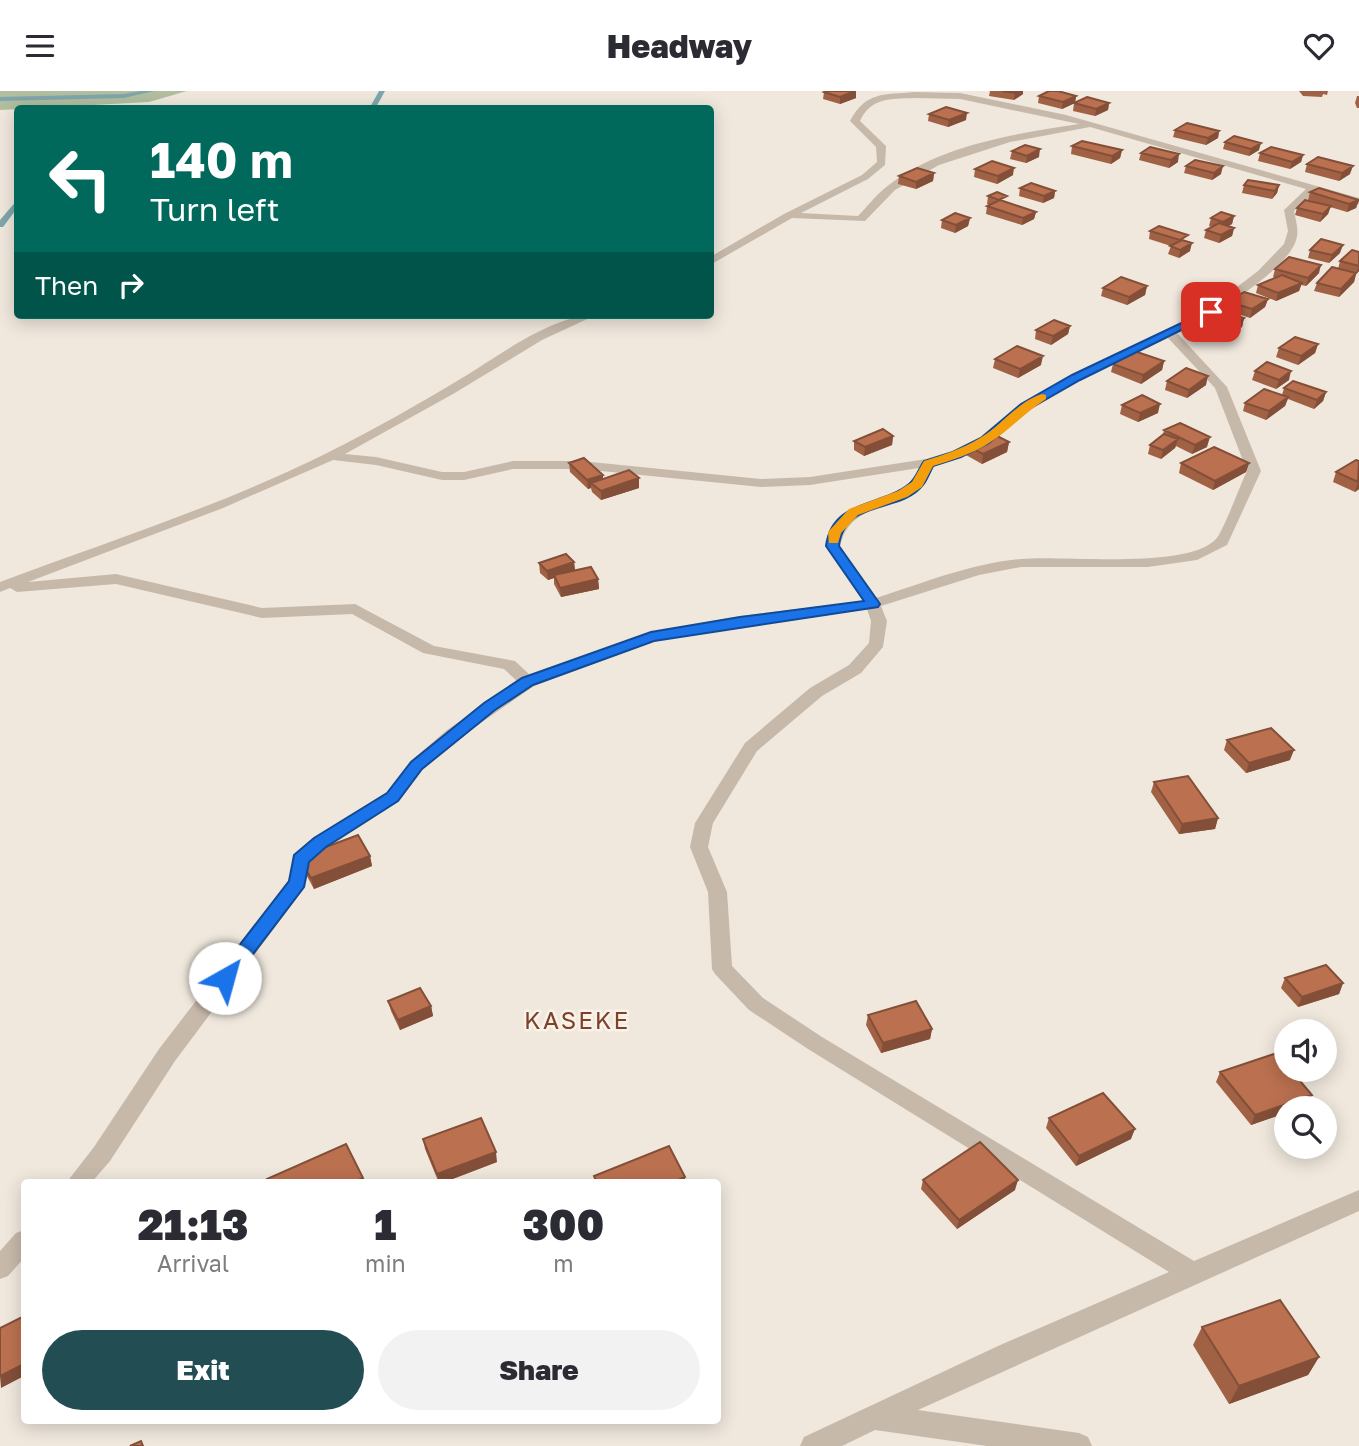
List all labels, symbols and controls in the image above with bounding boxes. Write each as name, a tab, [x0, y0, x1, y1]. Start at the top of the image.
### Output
icon: menu	[21, 27, 59, 65]
text: Headway	[607, 27, 752, 65]
icon: heart	[1300, 27, 1338, 65]
text: 140 m	[150, 130, 293, 189]
icon: left	[35, 133, 126, 224]
text: Turn left	[150, 190, 279, 228]
icon: right	[112, 266, 150, 304]
text: Then	[35, 270, 98, 301]
pin	[1181, 282, 1241, 342]
icon: arrive	[1192, 293, 1230, 331]
position arrow	[188, 941, 262, 1015]
district label: KASEKE	[524, 1005, 630, 1034]
map controls	[1274, 1019, 1337, 1159]
button: sound	[1274, 1019, 1337, 1082]
button: search	[1274, 1096, 1337, 1159]
text: 21:13	[138, 1199, 248, 1249]
text: 1	[374, 1199, 396, 1249]
text: 300	[522, 1199, 604, 1249]
text: Arrival	[157, 1249, 229, 1277]
text: min	[365, 1249, 406, 1277]
text: m	[553, 1249, 574, 1277]
button: Exit	[42, 1330, 364, 1410]
button: Share	[378, 1330, 700, 1410]

